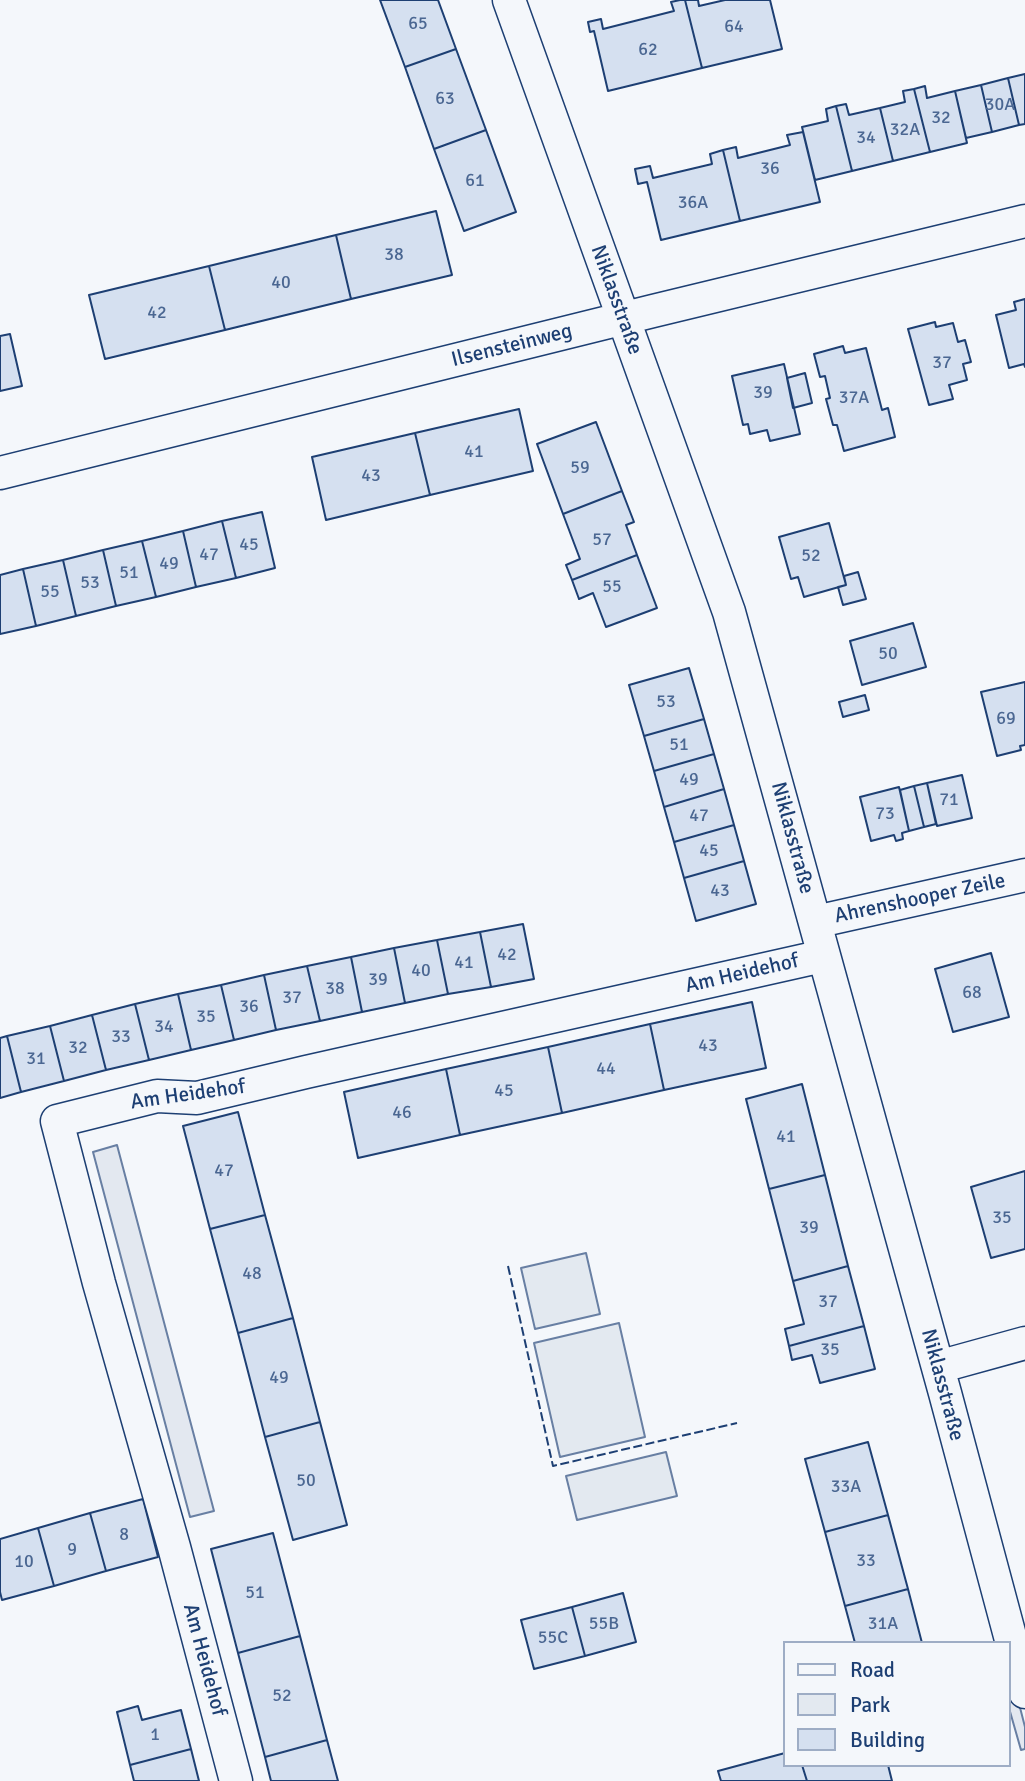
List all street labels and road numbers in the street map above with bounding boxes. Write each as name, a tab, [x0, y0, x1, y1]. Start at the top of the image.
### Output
street label: Niklasstraße	[585, 242, 647, 358]
street label: Ilsensteinweg	[449, 319, 575, 373]
street label: Niklasstraße	[765, 779, 819, 897]
street label: Ahrenshooper Zeile	[832, 869, 1008, 929]
street label: Am Heidehof	[683, 949, 801, 999]
street label: Am Heidehof	[129, 1074, 247, 1116]
street label: Niklasstraße	[915, 1326, 969, 1444]
street label: Am Heidehof	[177, 1601, 231, 1719]

